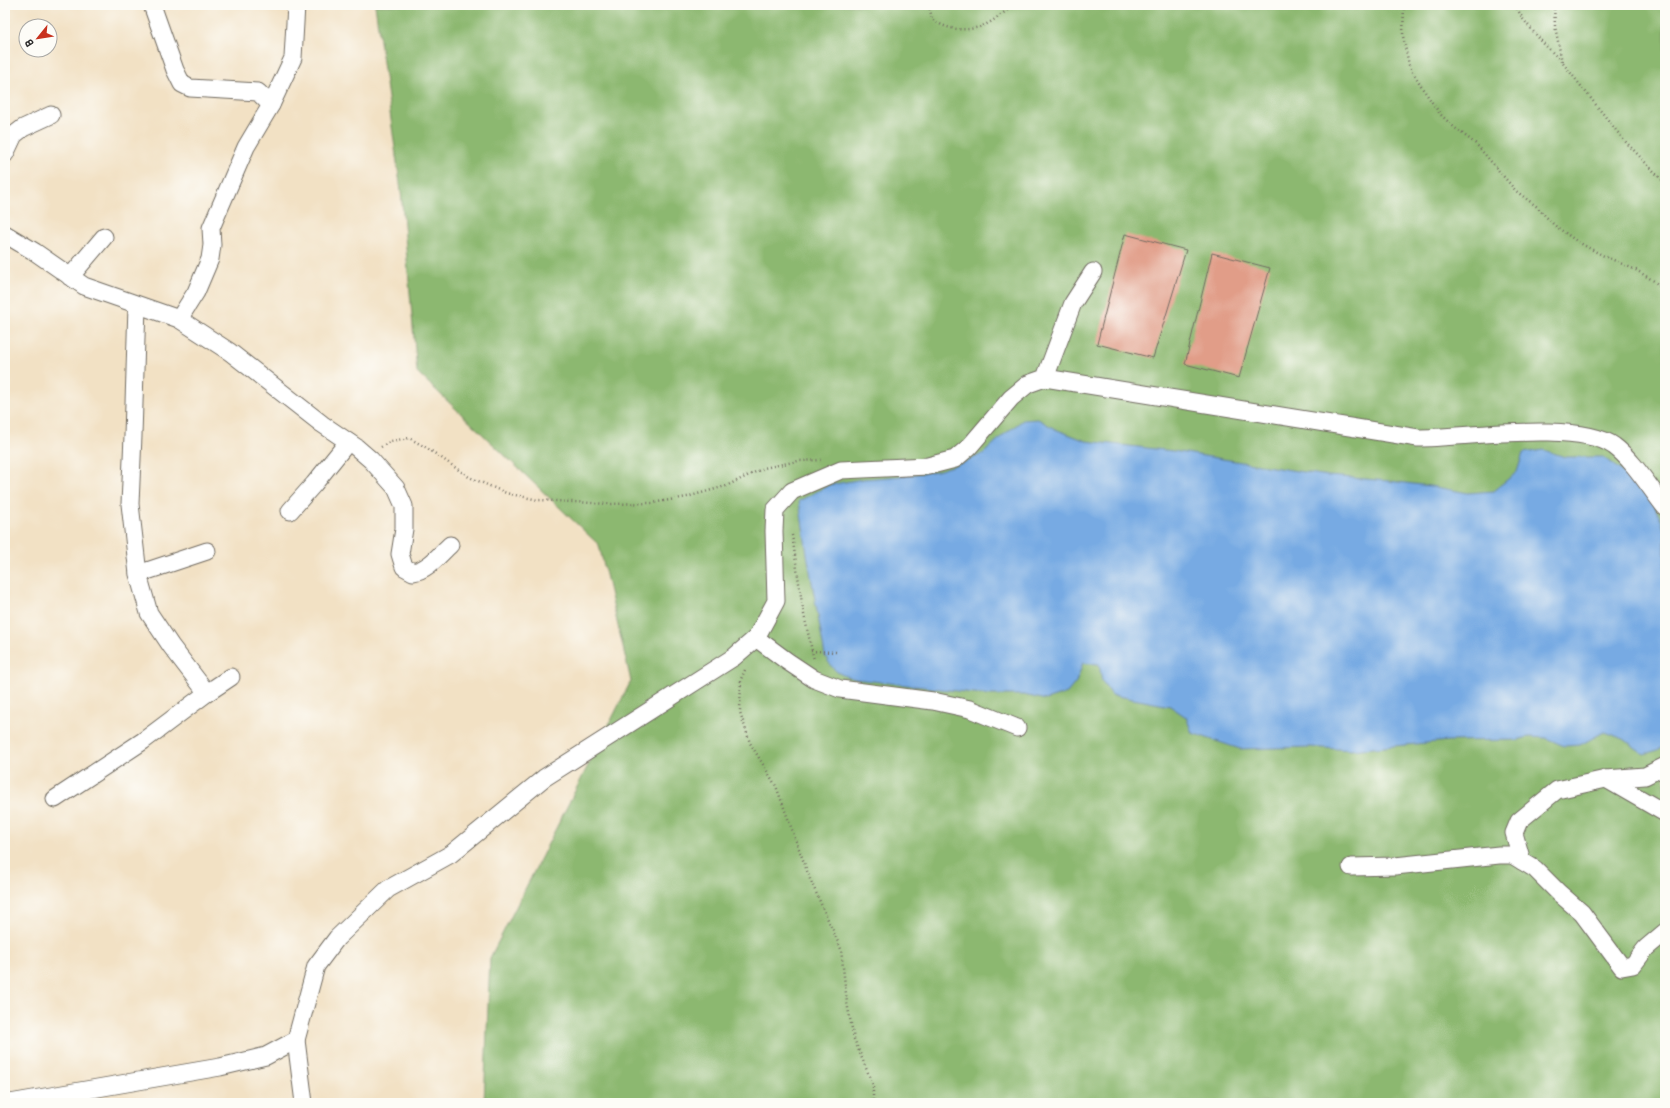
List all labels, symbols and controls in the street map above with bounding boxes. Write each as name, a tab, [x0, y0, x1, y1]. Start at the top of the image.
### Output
north arrow	[18, 18, 58, 58]
text: B	[23, 37, 37, 49]

